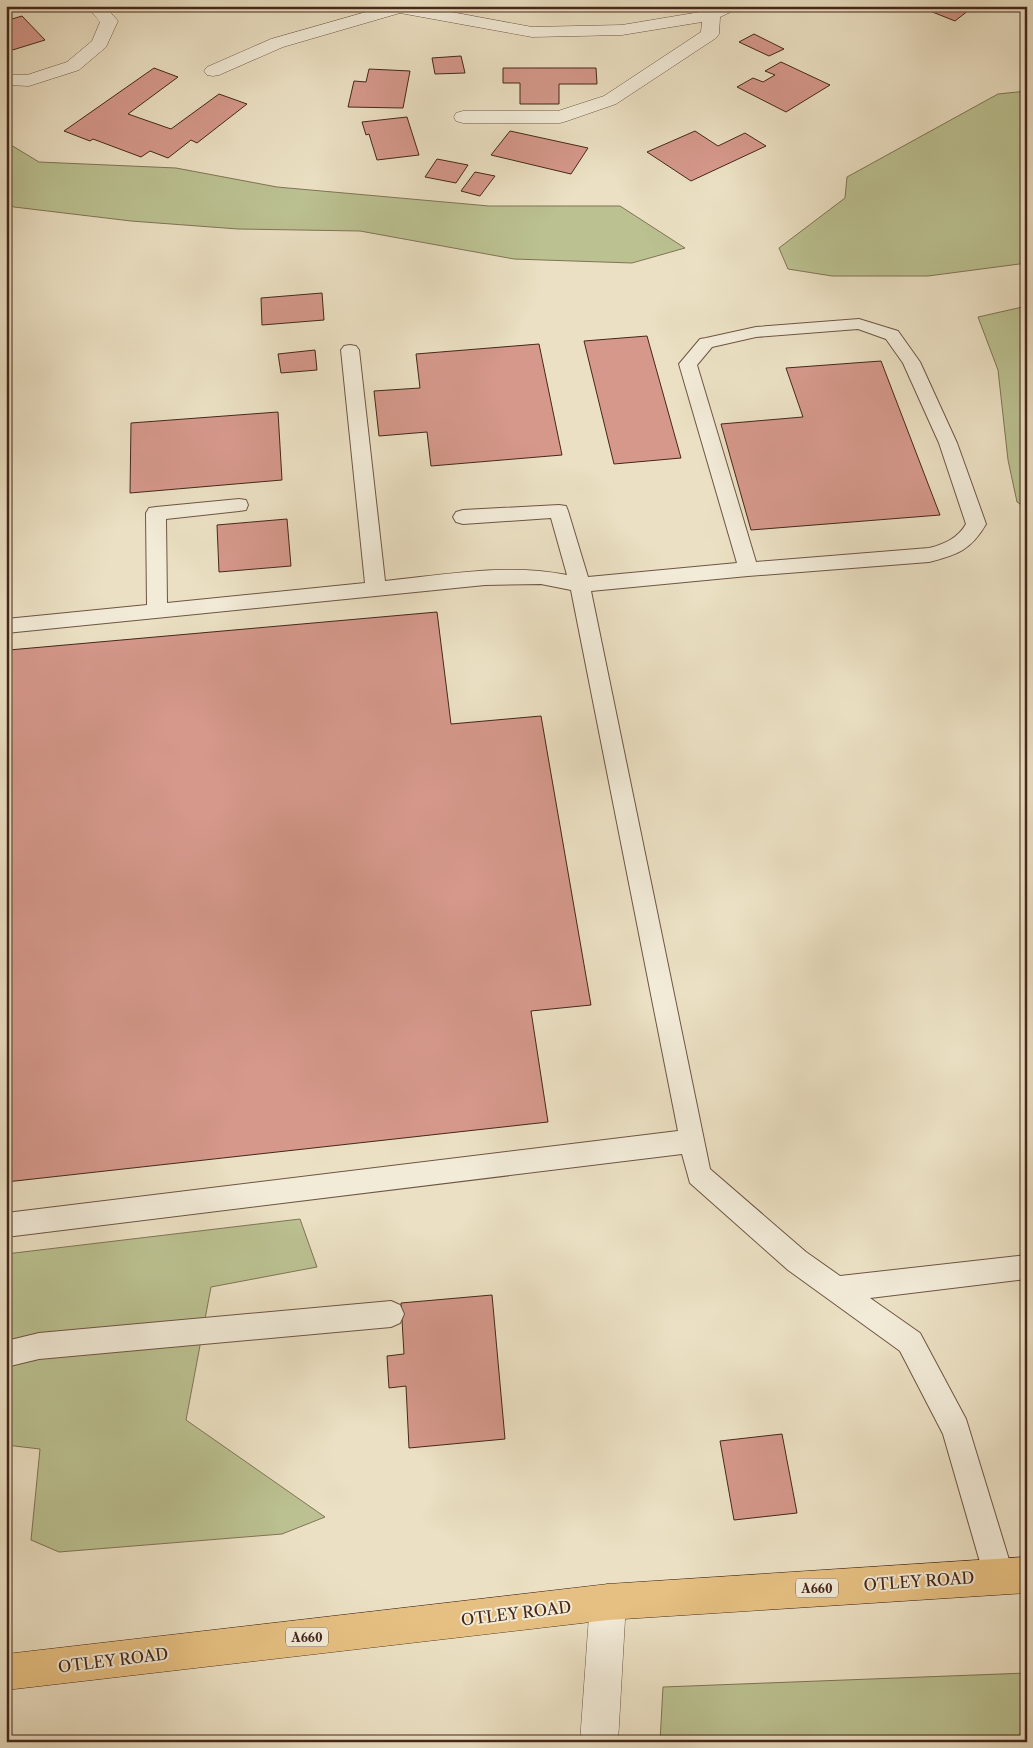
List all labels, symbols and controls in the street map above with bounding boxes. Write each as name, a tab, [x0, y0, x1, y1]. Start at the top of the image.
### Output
street label: OTLEY ROAD	[863, 1567, 975, 1595]
road number: A660	[796, 1579, 838, 1598]
street label: OTLEY ROAD	[460, 1596, 572, 1630]
road number: A660	[286, 1628, 328, 1646]
street label: OTLEY ROAD	[57, 1643, 169, 1677]

